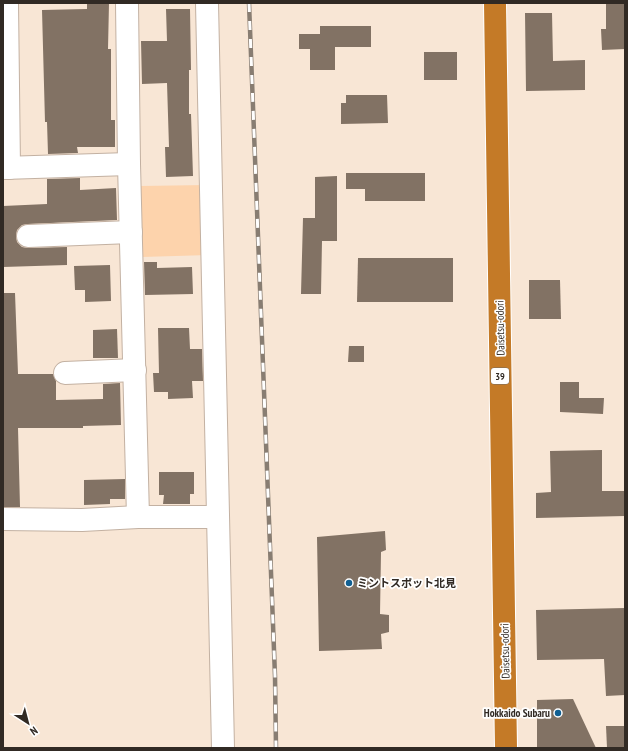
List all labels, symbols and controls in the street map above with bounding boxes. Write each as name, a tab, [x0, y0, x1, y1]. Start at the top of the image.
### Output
street label: Daisetsu-odori	[493, 300, 507, 356]
road number: 39	[491, 368, 509, 384]
place label: ミントスポット北見	[357, 576, 456, 590]
marker: ミントスポット北見	[344, 578, 354, 588]
street label: Daisetsu-odori	[498, 623, 512, 679]
north arrow	[8, 703, 48, 743]
place label: Hokkaido Subaru	[484, 706, 550, 720]
marker: Hokkaido Subaru	[553, 708, 563, 718]
text: N	[27, 724, 40, 739]

